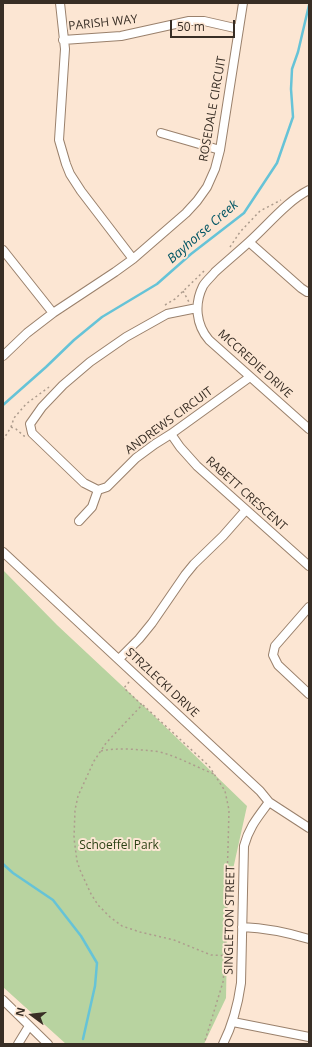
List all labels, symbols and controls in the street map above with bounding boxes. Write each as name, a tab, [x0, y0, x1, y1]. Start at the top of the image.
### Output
street label: PARISH WAY	[68, 12, 138, 34]
scale bar	[172, 12, 237, 38]
text: 50 m	[177, 18, 205, 35]
street label: ROSEDALE CIRCUIT	[197, 55, 229, 163]
water label: Bayhorse Creek	[164, 197, 242, 267]
street label: MCCREDIE DRIVE	[215, 327, 295, 401]
street label: ANDREWS CIRCUIT	[122, 384, 216, 458]
street label: RABETT CRESCENT	[203, 454, 289, 534]
street label: STRZLECKI DRIVE	[122, 645, 202, 721]
park label: Schoeffel Park	[79, 839, 159, 853]
street label: SINGLETON STREET	[222, 865, 238, 975]
north arrow	[12, 995, 52, 1035]
text: N	[12, 1006, 28, 1018]

